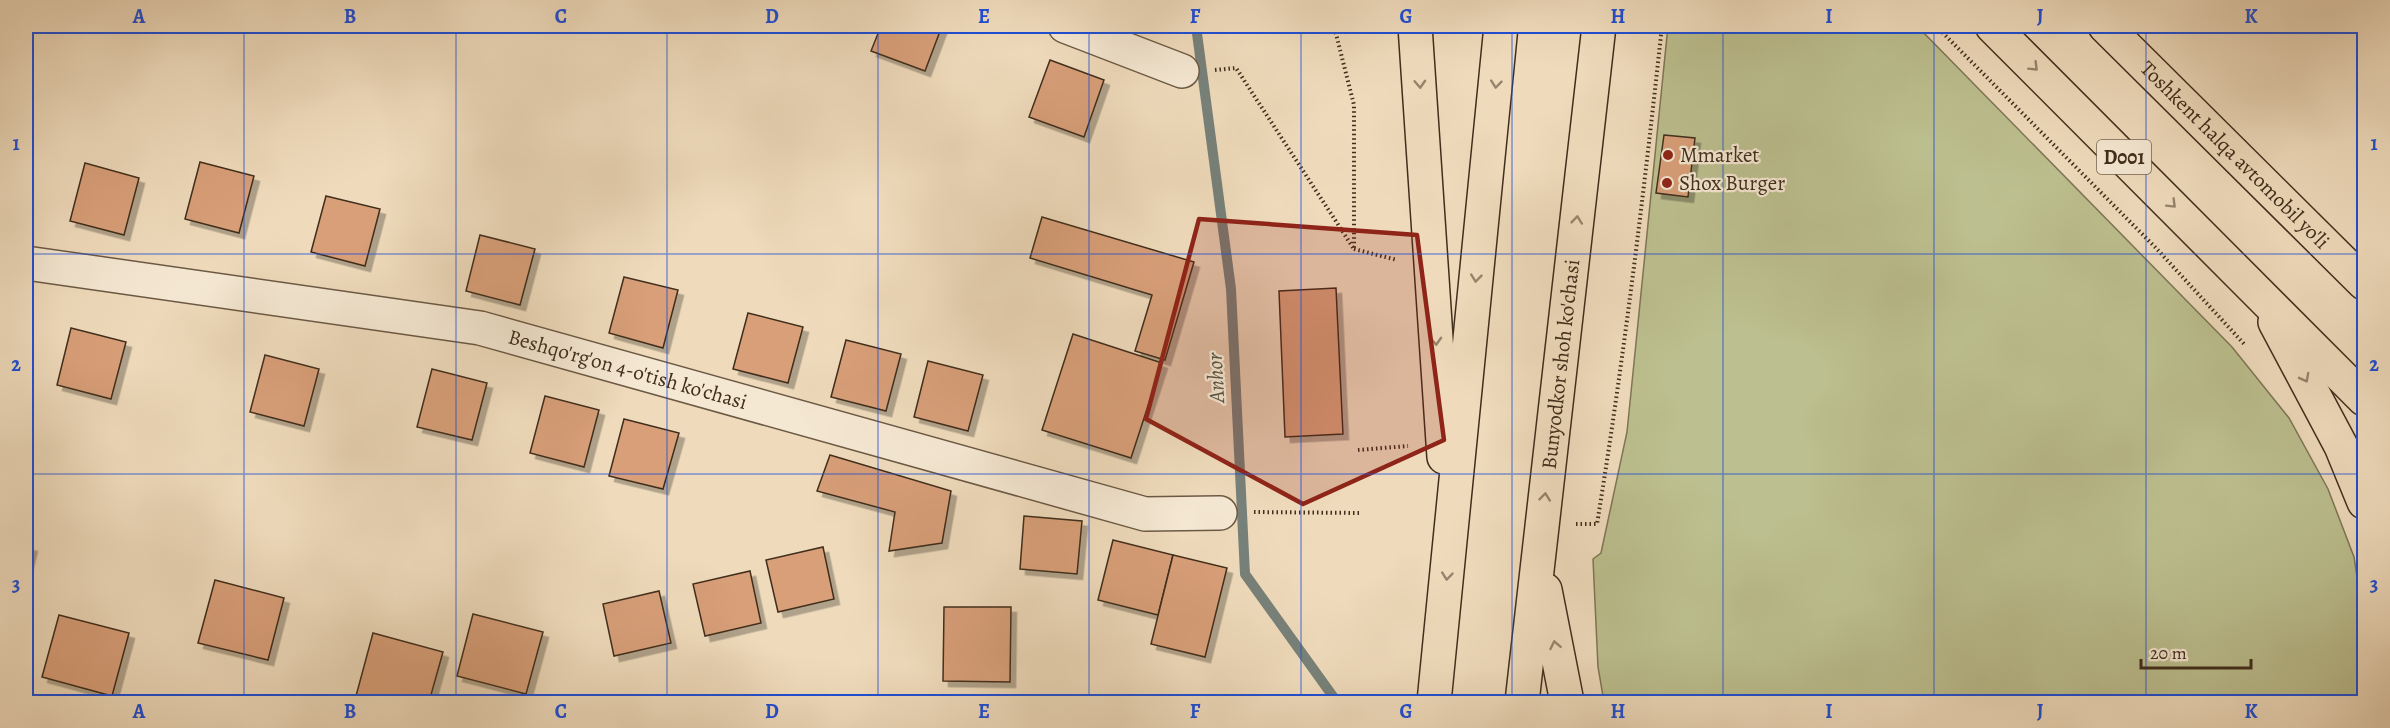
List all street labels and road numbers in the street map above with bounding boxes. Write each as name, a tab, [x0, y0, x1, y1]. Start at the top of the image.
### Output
street label: Toshkent halqa avtomobil yo'li	[2134, 55, 2336, 255]
road number: D001	[2097, 140, 2151, 174]
street label: Bunyodkor shoh ko'chasi	[1535, 258, 1586, 471]
street label: Beshqo'rg'on 4-o'tish ko'chasi	[505, 323, 750, 416]

